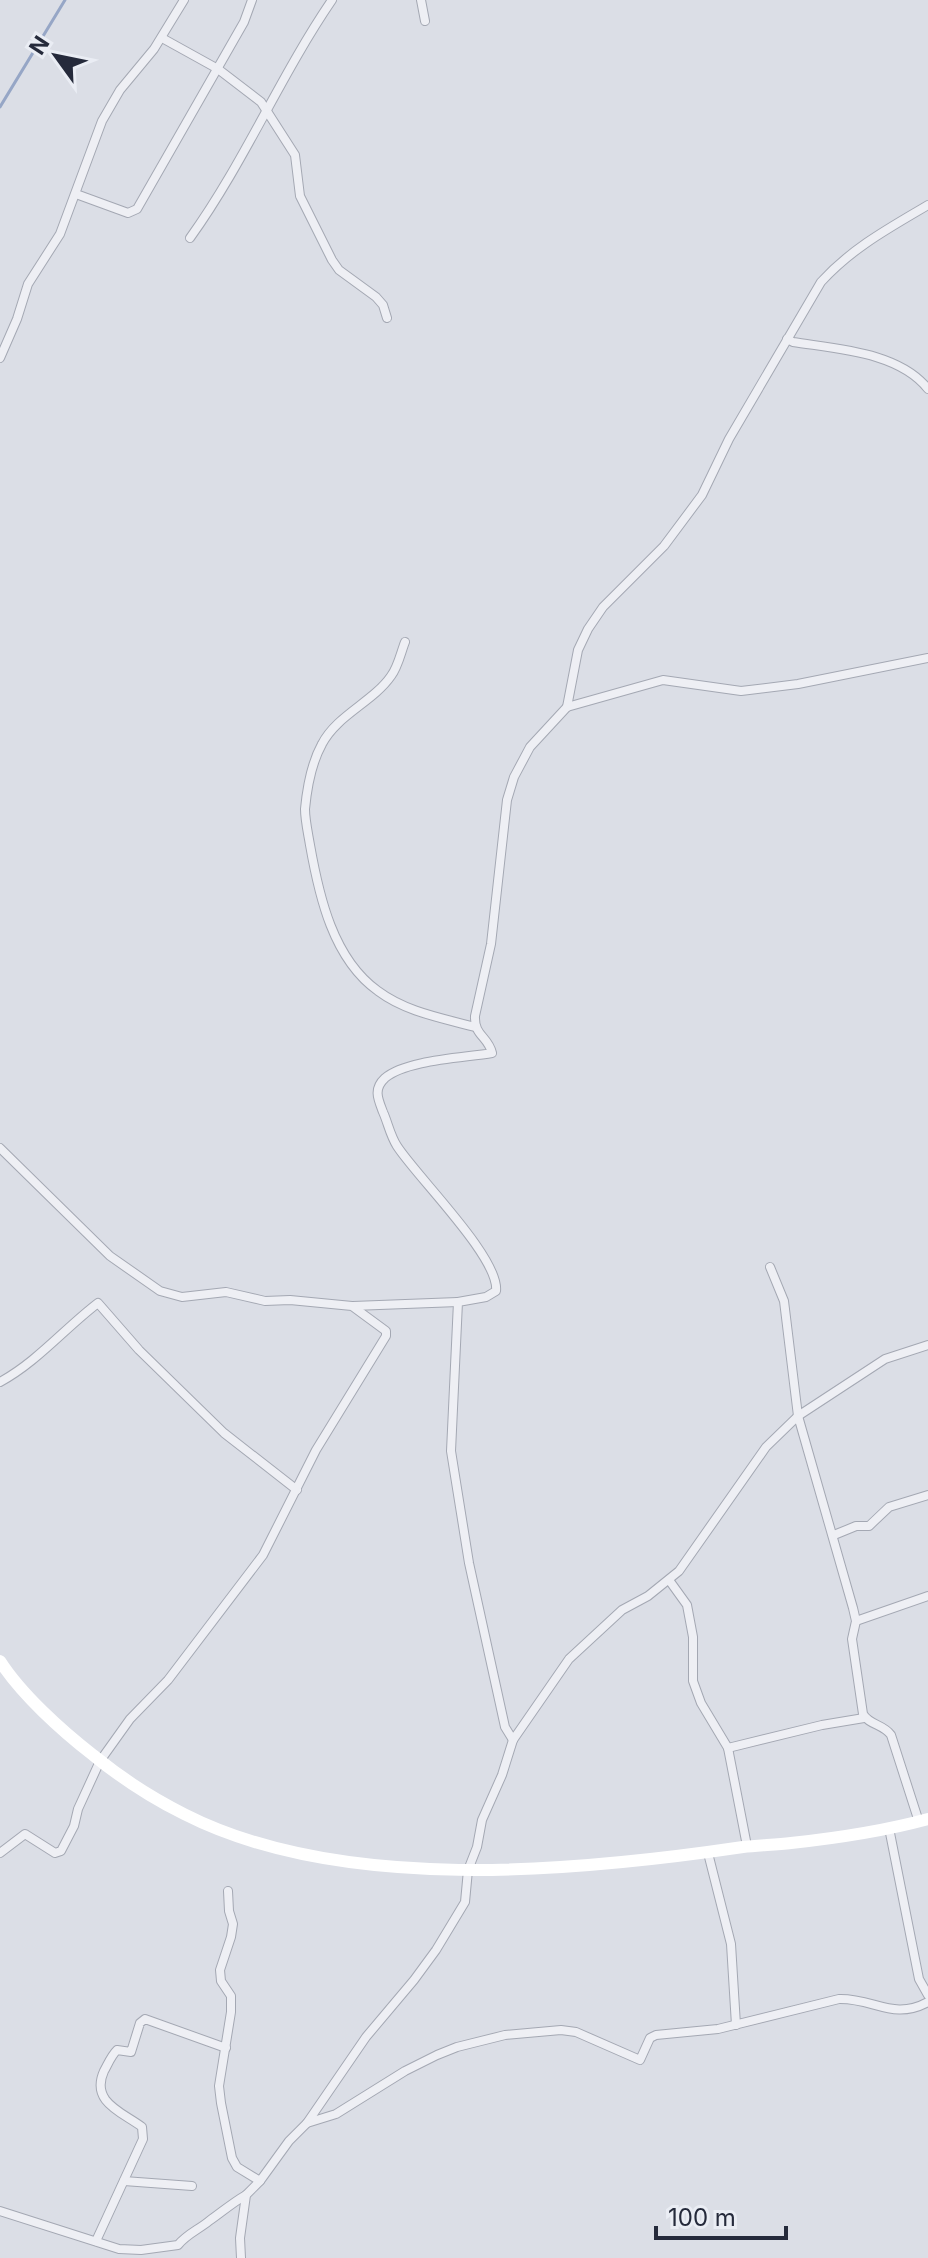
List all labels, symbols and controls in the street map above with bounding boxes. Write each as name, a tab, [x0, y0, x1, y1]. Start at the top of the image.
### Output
north arrow	[16, 16, 96, 96]
text: N	[24, 31, 55, 59]
scale bar	[656, 2190, 786, 2240]
text: 100 m	[668, 2203, 736, 2232]

